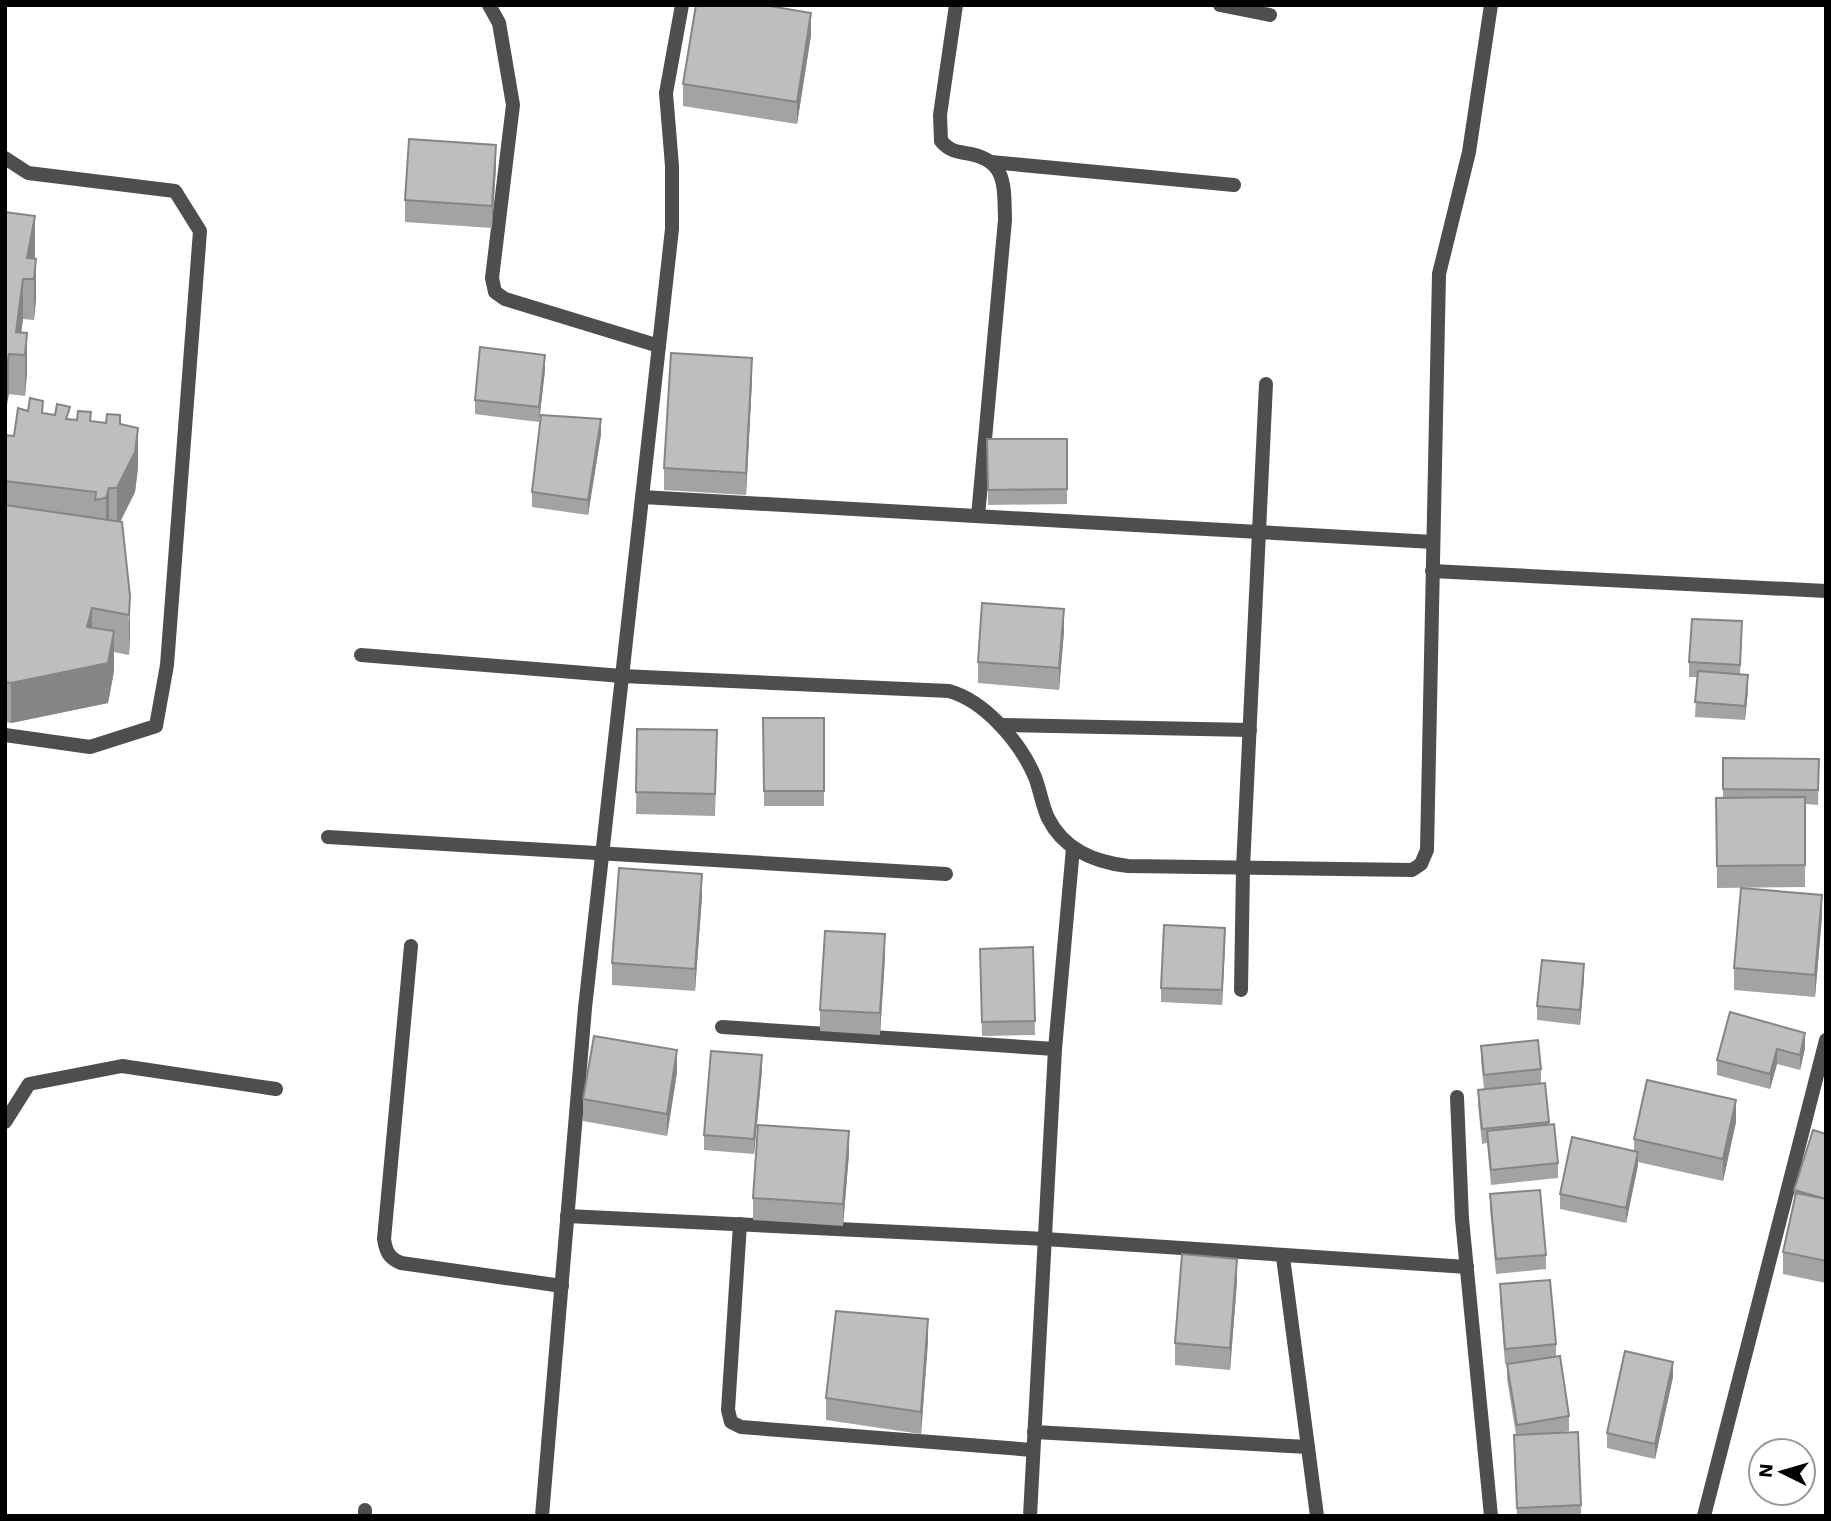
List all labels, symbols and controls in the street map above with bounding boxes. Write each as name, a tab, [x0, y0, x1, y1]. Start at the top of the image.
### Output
north arrow	[1747, 1437, 1817, 1507]
text: N	[1753, 1463, 1778, 1479]

